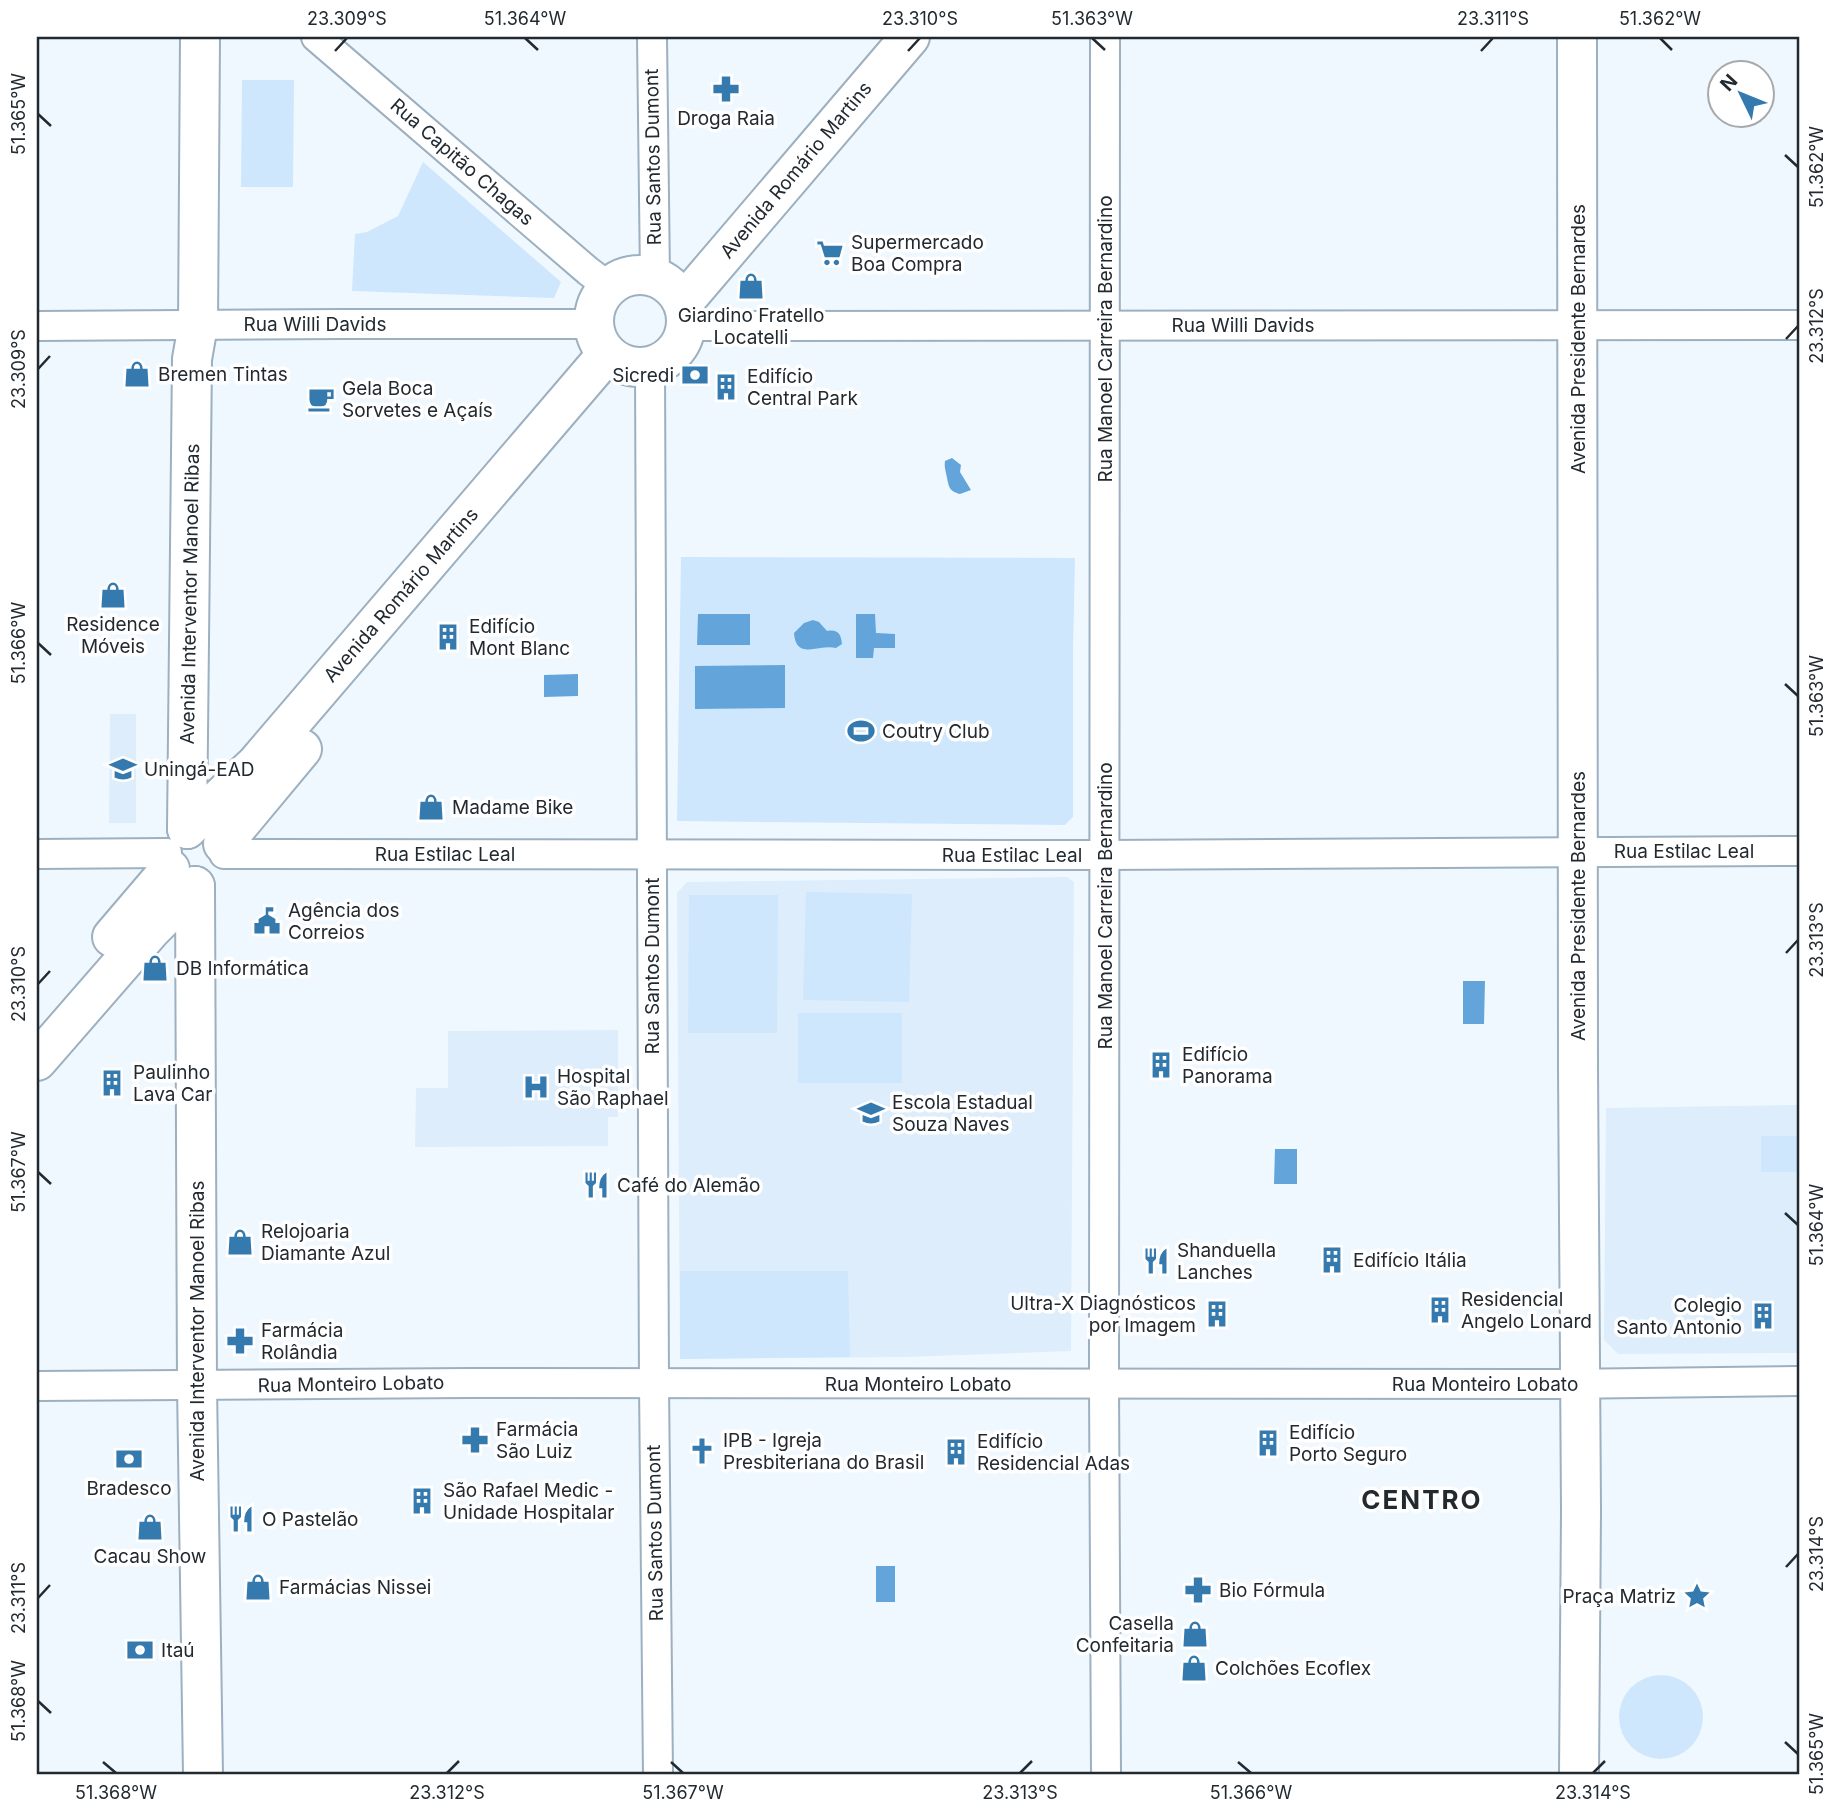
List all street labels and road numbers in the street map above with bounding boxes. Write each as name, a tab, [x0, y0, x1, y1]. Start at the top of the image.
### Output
street label: Rua Santos Dumont	[640, 68, 666, 246]
street label: Avenida Romário Martins	[715, 77, 877, 263]
street label: Rua Capitão Chagas	[386, 94, 538, 230]
street label: Rua Manoel Carreira Bernardino	[1094, 195, 1117, 483]
street label: Avenida Presidente Bernardes	[1567, 204, 1590, 474]
street label: Rua Willi Davids	[244, 313, 387, 336]
street label: Rua Willi Davids	[1172, 314, 1315, 337]
street label: Avenida Interventor Manoel Ribas	[176, 443, 204, 745]
street label: Avenida Romário Martins	[319, 503, 483, 687]
street label: Rua Manoel Carreira Bernardino	[1094, 762, 1117, 1050]
street label: Avenida Presidente Bernardes	[1567, 771, 1590, 1041]
street label: Rua Estilac Leal	[1614, 840, 1754, 863]
street label: Rua Estilac Leal	[375, 843, 515, 866]
street label: Rua Estilac Leal	[942, 844, 1082, 867]
street label: Rua Santos Dumont	[641, 878, 664, 1054]
street label: Avenida Interventor Manoel Ribas	[186, 1181, 209, 1481]
street label: Rua Monteiro Lobato	[258, 1371, 444, 1397]
street label: Rua Monteiro Lobato	[825, 1373, 1011, 1396]
street label: Rua Monteiro Lobato	[1392, 1373, 1578, 1396]
street label: Rua Santos Dumont	[642, 1444, 668, 1622]

